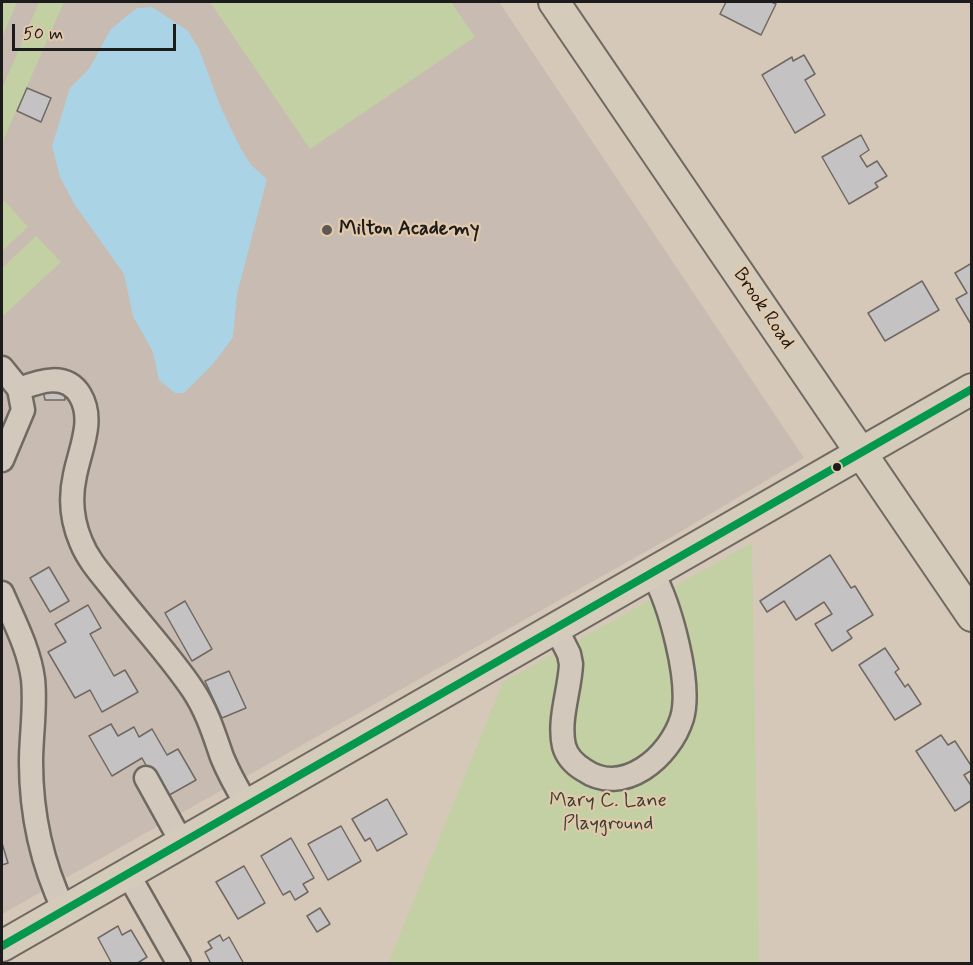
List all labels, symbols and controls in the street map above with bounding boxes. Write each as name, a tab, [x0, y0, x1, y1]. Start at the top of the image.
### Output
scale bar	[15, 12, 178, 50]
text: 50 m	[23, 22, 63, 46]
place label: Milton Academy	[339, 218, 479, 242]
marker: Milton Academy	[320, 223, 334, 237]
street label: Brook Road	[727, 264, 799, 354]
unlabelled marker	[831, 461, 843, 473]
park label: Mary C. Lane Playground	[549, 790, 667, 837]

